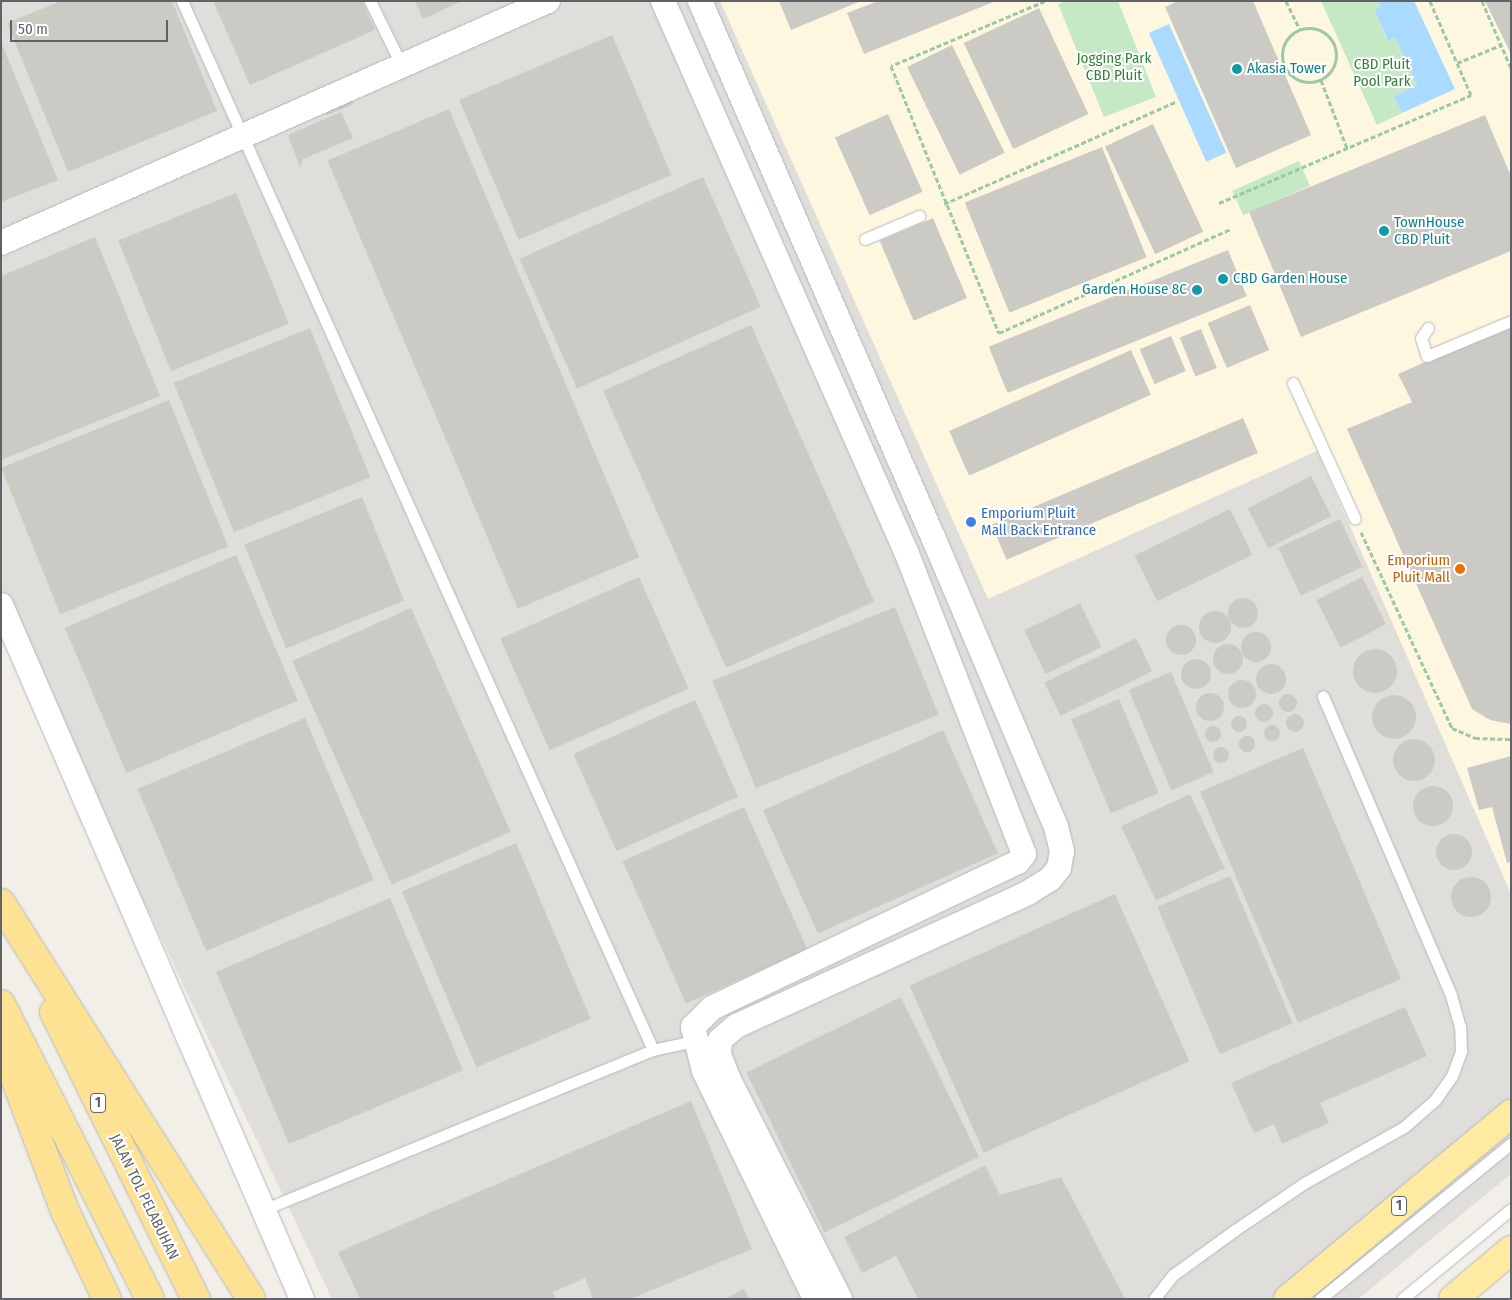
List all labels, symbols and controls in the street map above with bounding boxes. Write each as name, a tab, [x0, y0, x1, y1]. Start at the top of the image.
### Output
scale bar	[12, 10, 170, 42]
text: 50 m	[18, 20, 48, 38]
park label: Jogging Park CBD Pluit	[1077, 49, 1151, 84]
park label: CBD Pluit Pool Park	[1353, 55, 1411, 90]
place label: Akasia Tower	[1247, 60, 1326, 78]
marker: Akasia Tower	[1231, 63, 1243, 75]
place label: TownHouse CBD Pluit	[1394, 213, 1464, 248]
marker: TownHouse CBD Pluit	[1378, 225, 1390, 237]
place label: CBD Garden House	[1233, 270, 1347, 288]
marker: CBD Garden House	[1217, 273, 1229, 285]
place label: Garden House 8C	[1082, 281, 1187, 299]
marker: Garden House 8C	[1191, 284, 1203, 296]
place label: Emporium Pluit Mall Back Entrance	[981, 504, 1096, 539]
marker: Emporium Pluit Mall Back Entrance	[965, 516, 977, 528]
place label: Emporium Pluit Mall	[1387, 551, 1450, 586]
marker: Emporium Pluit Mall	[1454, 563, 1466, 575]
road number: 1	[89, 1092, 107, 1114]
street label: JALAN TOL PELABUHAN	[106, 1131, 182, 1263]
road number: 1	[1390, 1194, 1408, 1218]

